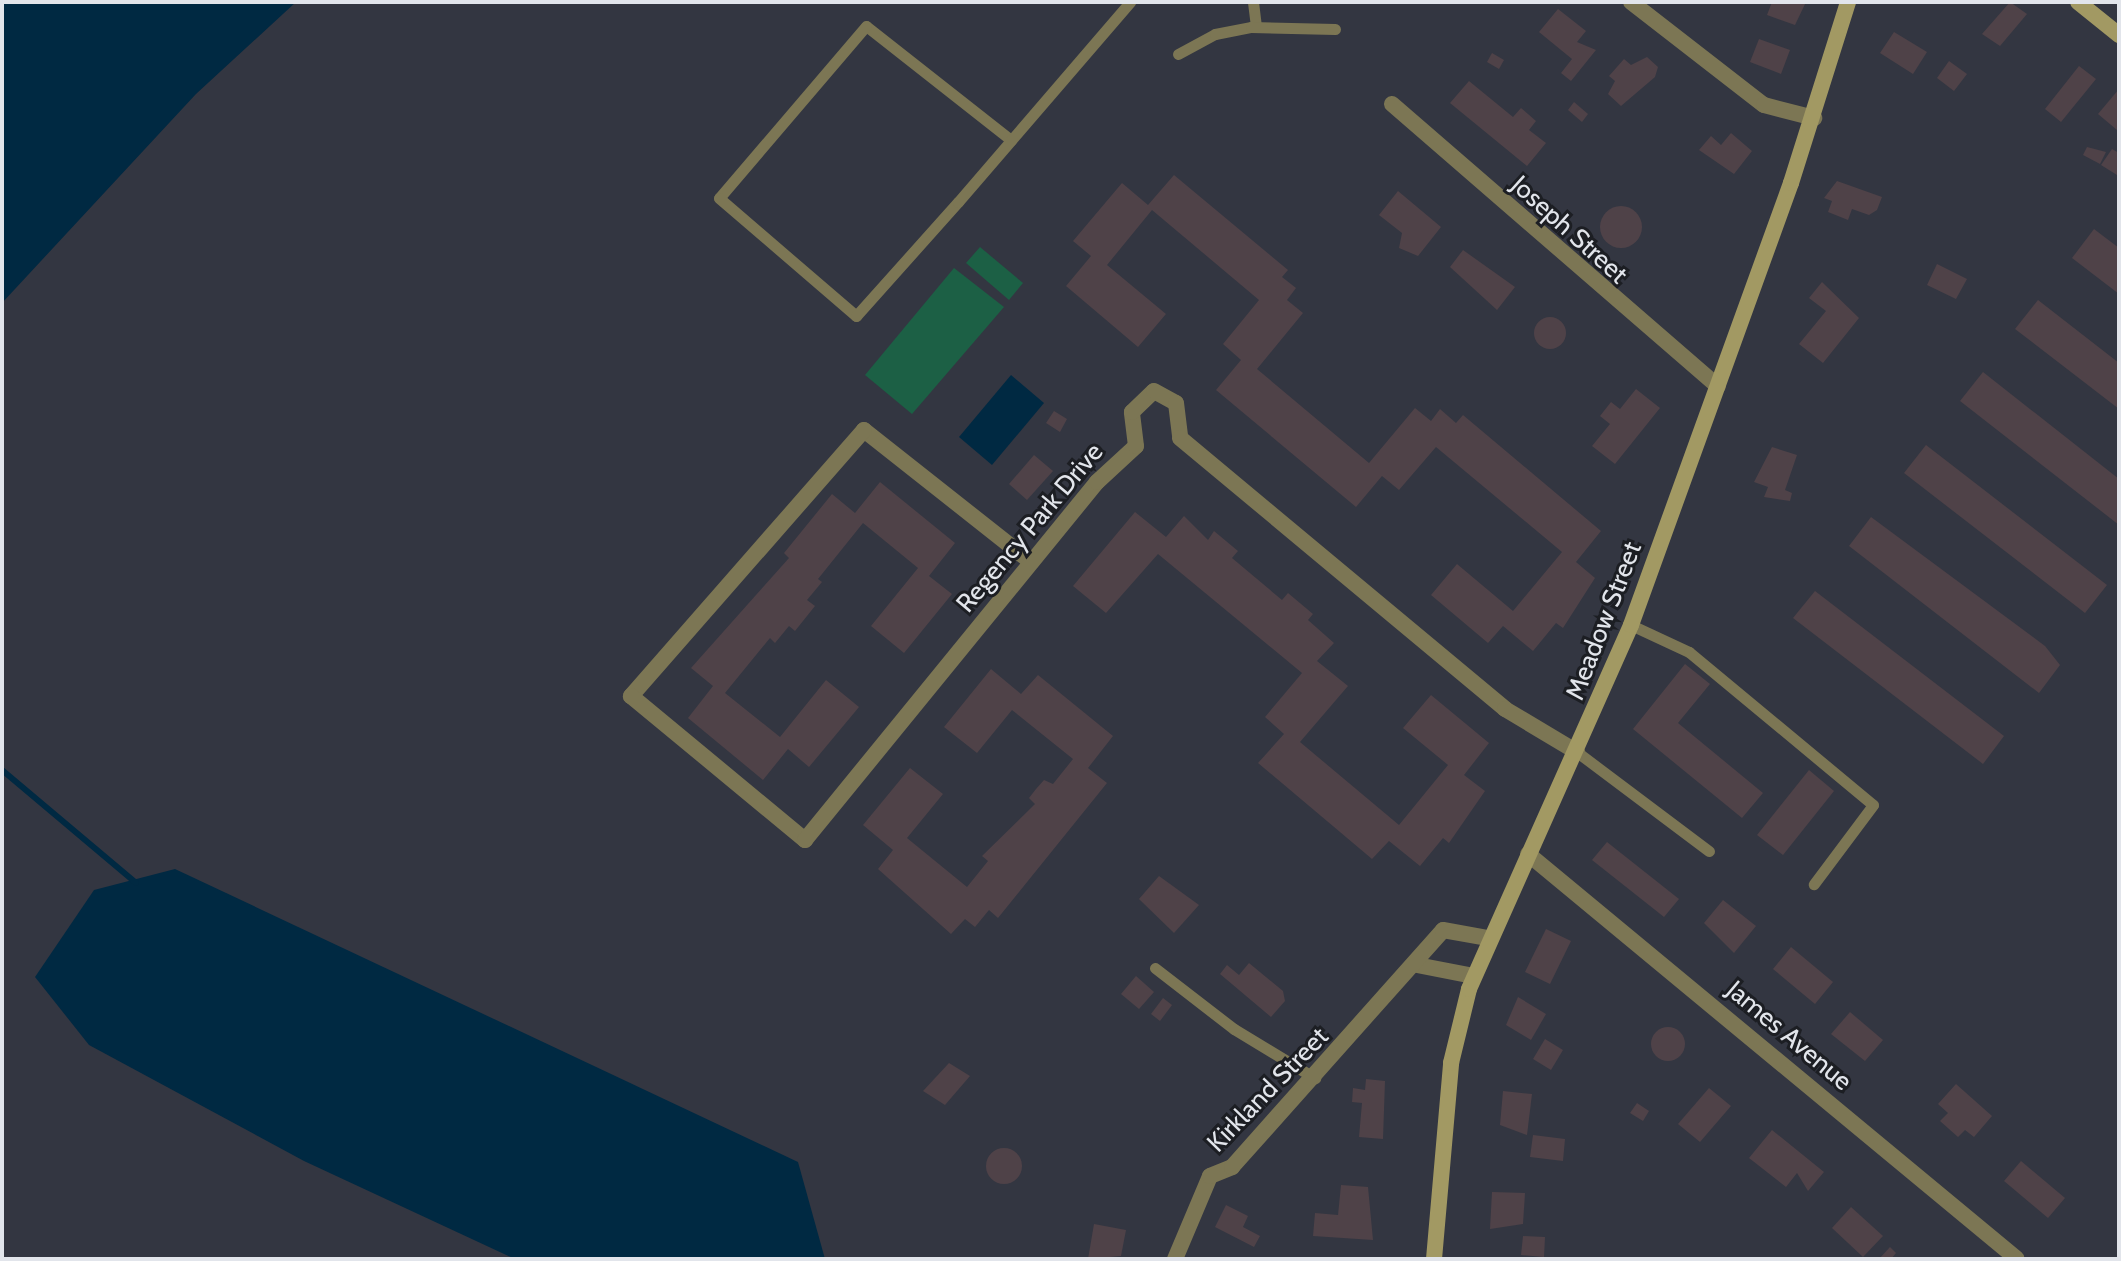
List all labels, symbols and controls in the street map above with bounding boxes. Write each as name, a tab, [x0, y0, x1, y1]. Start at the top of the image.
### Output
street label: Joseph Street	[1504, 170, 1634, 290]
street label: Regency Park Drive	[950, 437, 1110, 619]
street label: Meadow Street	[1560, 538, 1648, 704]
street label: James Avenue	[1720, 975, 1858, 1097]
street label: Kirkland Street	[1201, 1021, 1335, 1159]

